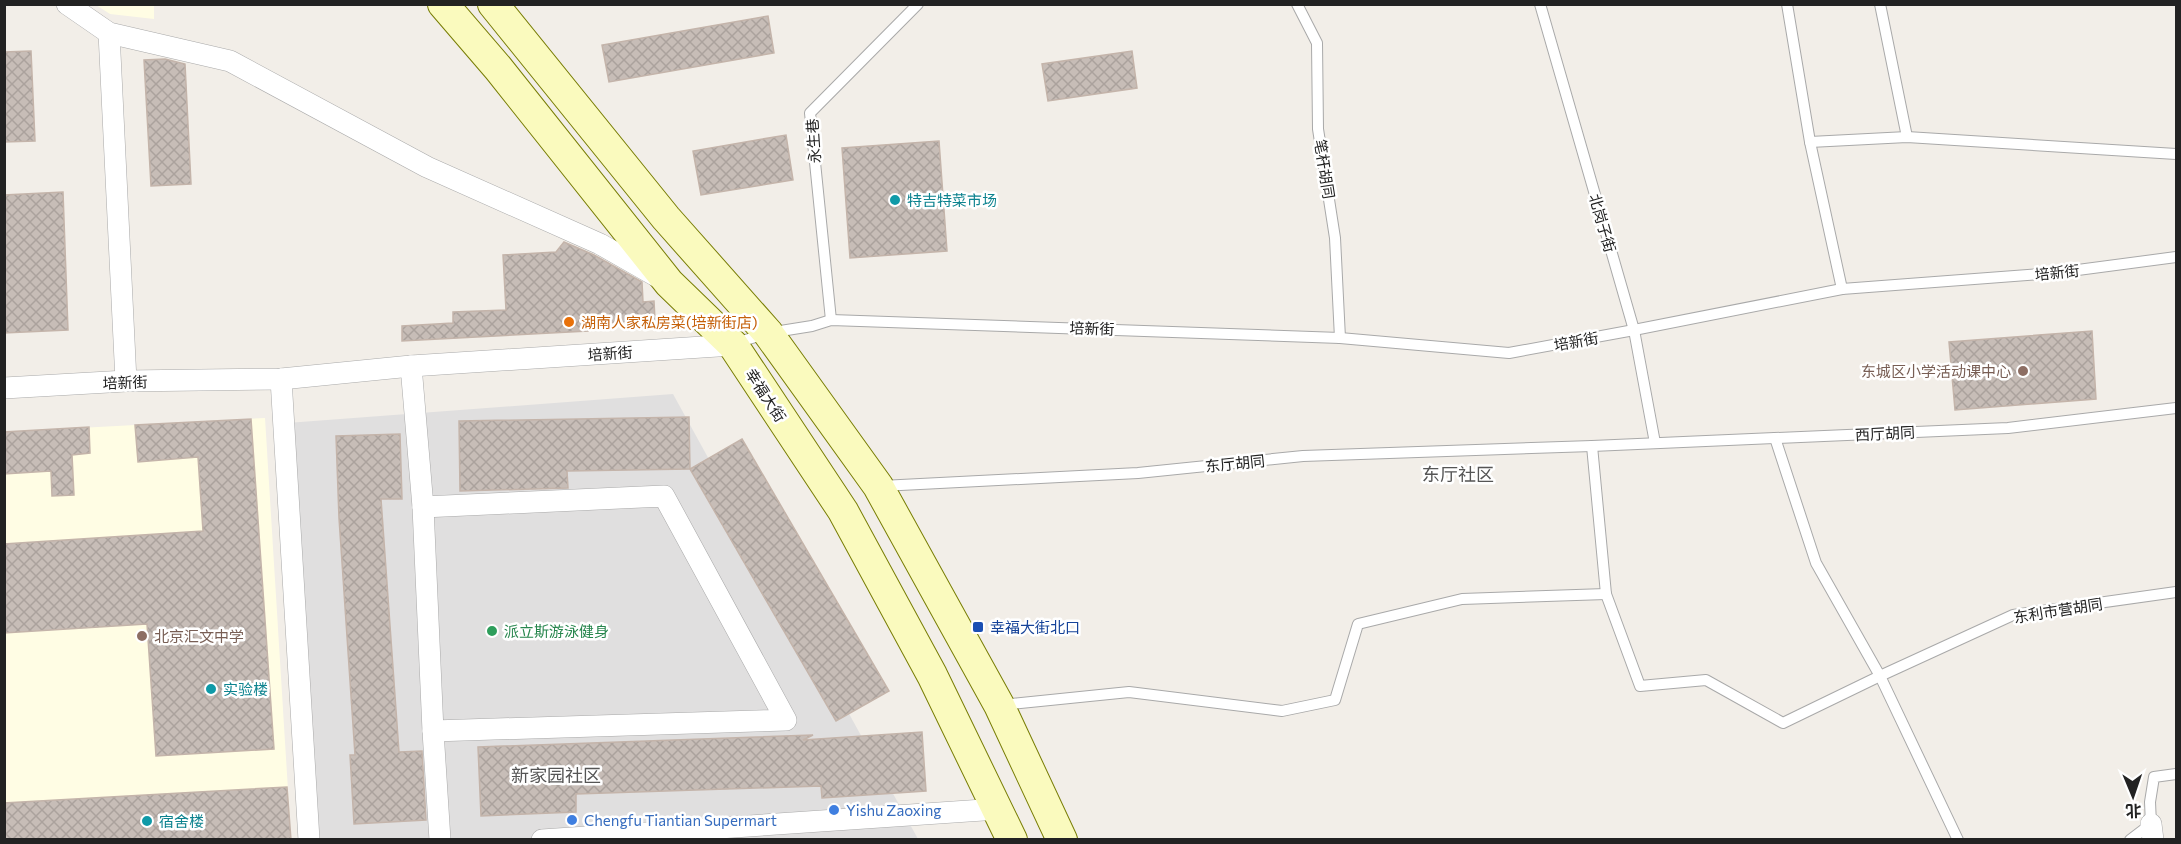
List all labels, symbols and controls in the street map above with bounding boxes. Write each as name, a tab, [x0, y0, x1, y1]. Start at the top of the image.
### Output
street label: 永生巷	[802, 118, 824, 164]
street label: 笔杆胡同	[1311, 138, 1339, 200]
place label: 特吉特菜市场	[907, 191, 997, 209]
street label: 北岗子街	[1586, 192, 1620, 254]
marker: 特吉特菜市场	[888, 193, 902, 207]
street label: 培新街	[2034, 261, 2080, 283]
place label: 湖南人家私房菜(培新街店)	[581, 313, 758, 331]
marker: 湖南人家私房菜(培新街店)	[562, 315, 576, 329]
street label: 培新街	[1069, 318, 1115, 338]
street label: 培新街	[1552, 328, 1600, 354]
street label: 培新街	[587, 342, 633, 364]
place label: 东城区小学活动课中心	[1861, 362, 2011, 380]
marker: 东城区小学活动课中心	[2016, 364, 2030, 378]
street label: 幸福大街	[742, 365, 790, 425]
street label: 培新街	[102, 372, 148, 392]
street label: 西厅胡同	[1855, 422, 1915, 444]
street label: 东厅胡同	[1204, 451, 1266, 475]
district label: 东厅社区	[1422, 463, 1494, 485]
street label: 东利市营胡同	[2012, 594, 2104, 626]
place label: 幸福大街北口	[990, 618, 1080, 636]
marker: 幸福大街北口	[971, 620, 985, 634]
place label: 派立斯游泳健身	[504, 622, 609, 640]
marker: 派立斯游泳健身	[485, 624, 499, 638]
place label: 北京汇文中学	[154, 627, 244, 645]
marker: 北京汇文中学	[135, 629, 149, 643]
place label: 实验楼	[223, 680, 268, 698]
marker: 实验楼	[204, 682, 218, 696]
district label: 新家园社区	[511, 764, 601, 786]
north arrow	[2103, 766, 2163, 826]
place label: Yishu Zaoxing	[846, 801, 941, 819]
text: 北	[2125, 802, 2142, 821]
marker: Yishu Zaoxing	[827, 803, 841, 817]
place label: Chengfu Tiantian Supermart	[584, 811, 777, 829]
place label: 宿舍楼	[159, 812, 204, 830]
marker: Chengfu Tiantian Supermart	[565, 813, 579, 827]
marker: 宿舍楼	[140, 814, 154, 828]

